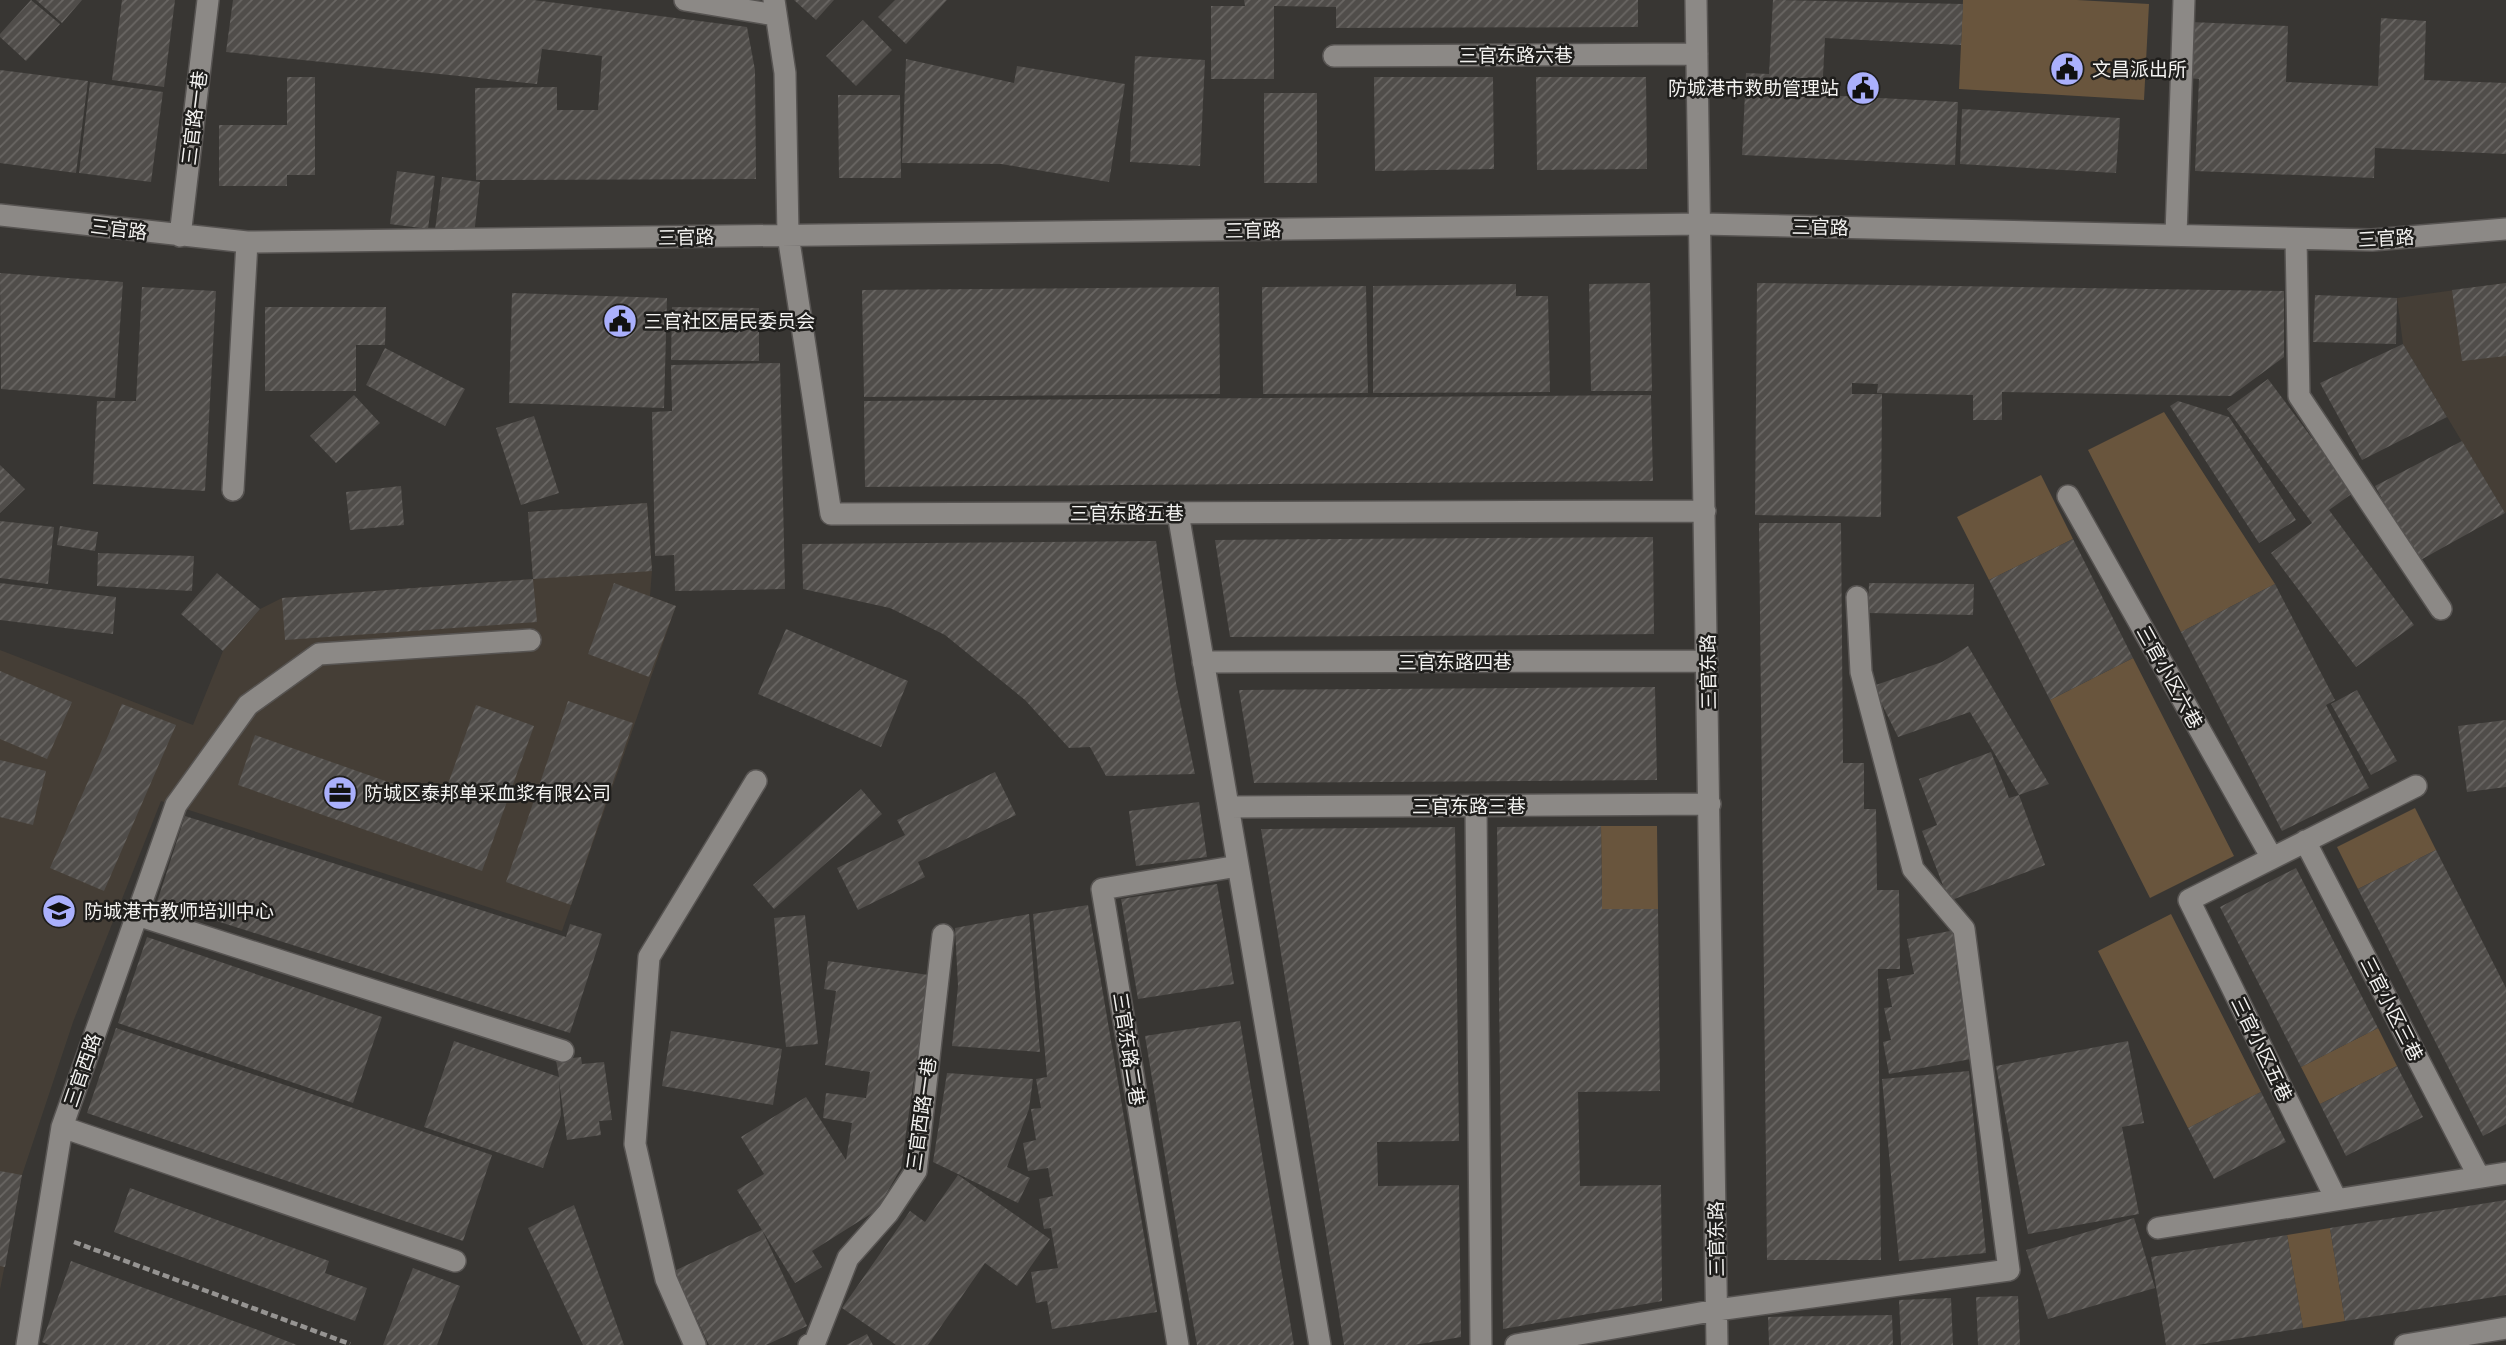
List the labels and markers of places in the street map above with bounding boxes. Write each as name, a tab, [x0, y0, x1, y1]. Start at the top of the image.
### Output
public building icon: 文昌派出所	[2048, 50, 2086, 88]
place label: 文昌派出所	[2092, 58, 2187, 80]
public building icon: 防城港市救助管理站	[1844, 69, 1882, 107]
place label: 防城港市救助管理站	[1668, 77, 1839, 99]
public building icon: 三官社区居民委员会	[601, 302, 639, 340]
place label: 三官社区居民委员会	[644, 310, 815, 332]
office icon: 防城区泰邦单采血浆有限公司	[321, 774, 359, 812]
place label: 防城区泰邦单采血浆有限公司	[364, 782, 611, 804]
school or university icon: 防城港市教师培训中心	[40, 892, 78, 930]
place label: 防城港市教师培训中心	[84, 900, 274, 922]

